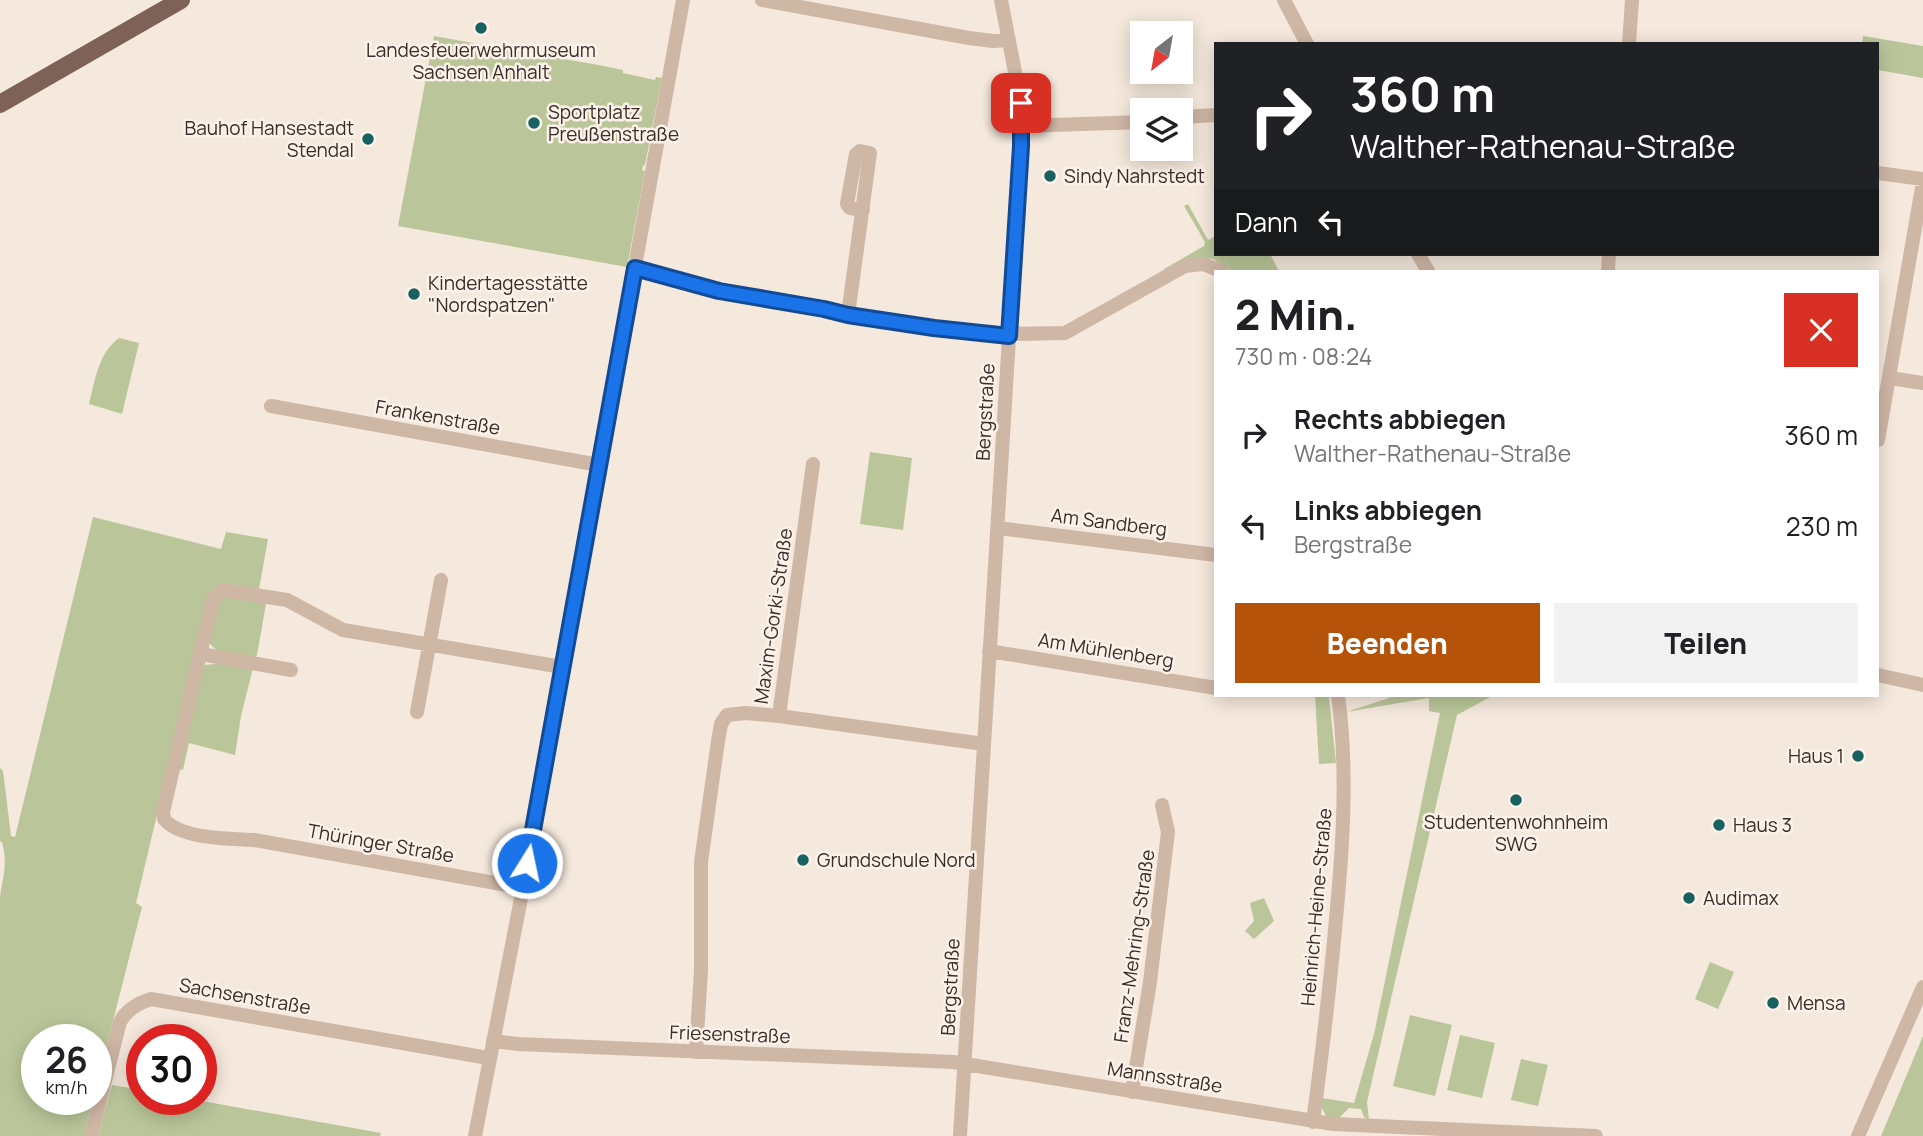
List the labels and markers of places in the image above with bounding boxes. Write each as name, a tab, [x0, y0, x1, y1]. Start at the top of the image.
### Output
marker: Landesfeuerwehrmuseum Sachsen Anhalt	[473, 20, 489, 36]
place label: Landesfeuerwehrmuseum Sachsen Anhalt	[366, 37, 596, 85]
pin	[991, 73, 1051, 133]
place label: Sportplatz Preußenstraße	[548, 99, 679, 147]
place label: Bauhof Hansestadt Stendal	[185, 115, 354, 163]
marker: Sportplatz Preußenstraße	[526, 115, 542, 131]
marker: Bauhof Hansestadt Stendal	[360, 131, 376, 147]
place label: Sindy Nahrstedt	[1064, 163, 1205, 189]
marker: Sindy Nahrstedt	[1042, 168, 1058, 184]
place label: Kindertagesstätte "Nordspatzen"	[428, 270, 588, 318]
marker: Kindertagesstätte "Nordspatzen"	[406, 286, 422, 302]
place label: Haus 1	[1788, 743, 1844, 769]
marker: Haus 1	[1850, 748, 1866, 764]
marker: Studentenwohnheim SWG	[1508, 792, 1524, 808]
place label: Studentenwohnheim SWG	[1424, 809, 1608, 857]
place label: Haus 3	[1733, 812, 1792, 838]
marker: Haus 3	[1711, 817, 1727, 833]
place label: Grundschule Nord	[817, 847, 976, 873]
marker: Grundschule Nord	[795, 852, 811, 868]
place label: Audimax	[1703, 885, 1779, 911]
marker: Audimax	[1681, 890, 1697, 906]
place label: Mensa	[1787, 990, 1846, 1016]
marker: Mensa	[1765, 995, 1781, 1011]

